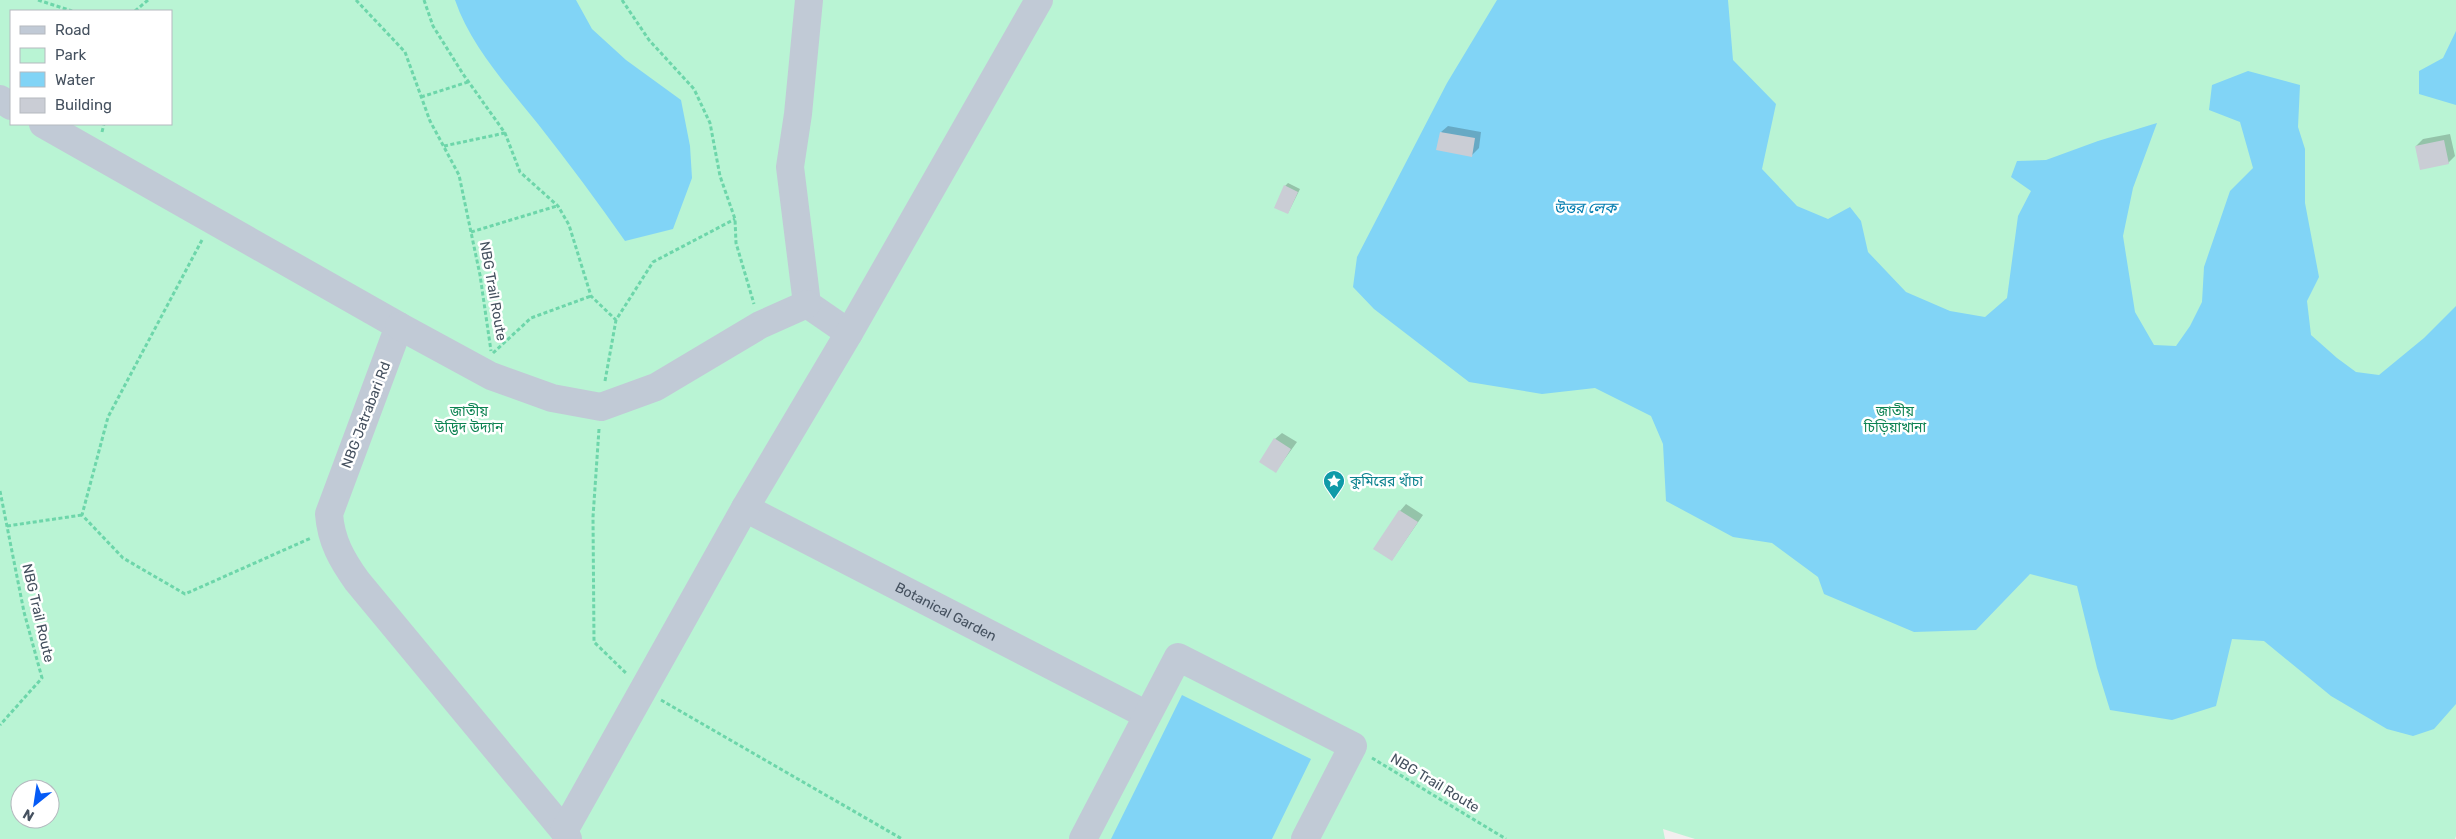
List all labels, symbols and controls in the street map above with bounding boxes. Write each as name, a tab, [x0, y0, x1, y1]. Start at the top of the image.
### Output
legend	[10, 10, 172, 125]
text: Road	[55, 21, 91, 39]
text: Park	[55, 46, 86, 64]
text: Water	[55, 71, 95, 89]
text: Building	[55, 96, 112, 114]
water label: উত্তর লেক	[1554, 199, 1619, 217]
street label: NBG Trail Route	[476, 240, 510, 342]
street label: NBG Jatrabari Rd	[338, 359, 394, 471]
park label: জাতীয় উদ্ভিদ উদ্যান	[434, 403, 504, 436]
park label: জাতীয় চিড়িয়াখানা	[1863, 403, 1927, 436]
place icon: কুমিরের খাঁচা	[1322, 469, 1346, 500]
place label: কুমিরের খাঁচা	[1349, 472, 1423, 490]
street label: NBG Trail Route	[18, 562, 58, 664]
street label: Botanical Garden	[892, 578, 1000, 645]
street label: NBG Trail Route	[1387, 750, 1483, 816]
north arrow	[10, 779, 60, 829]
text: N	[20, 805, 37, 825]

